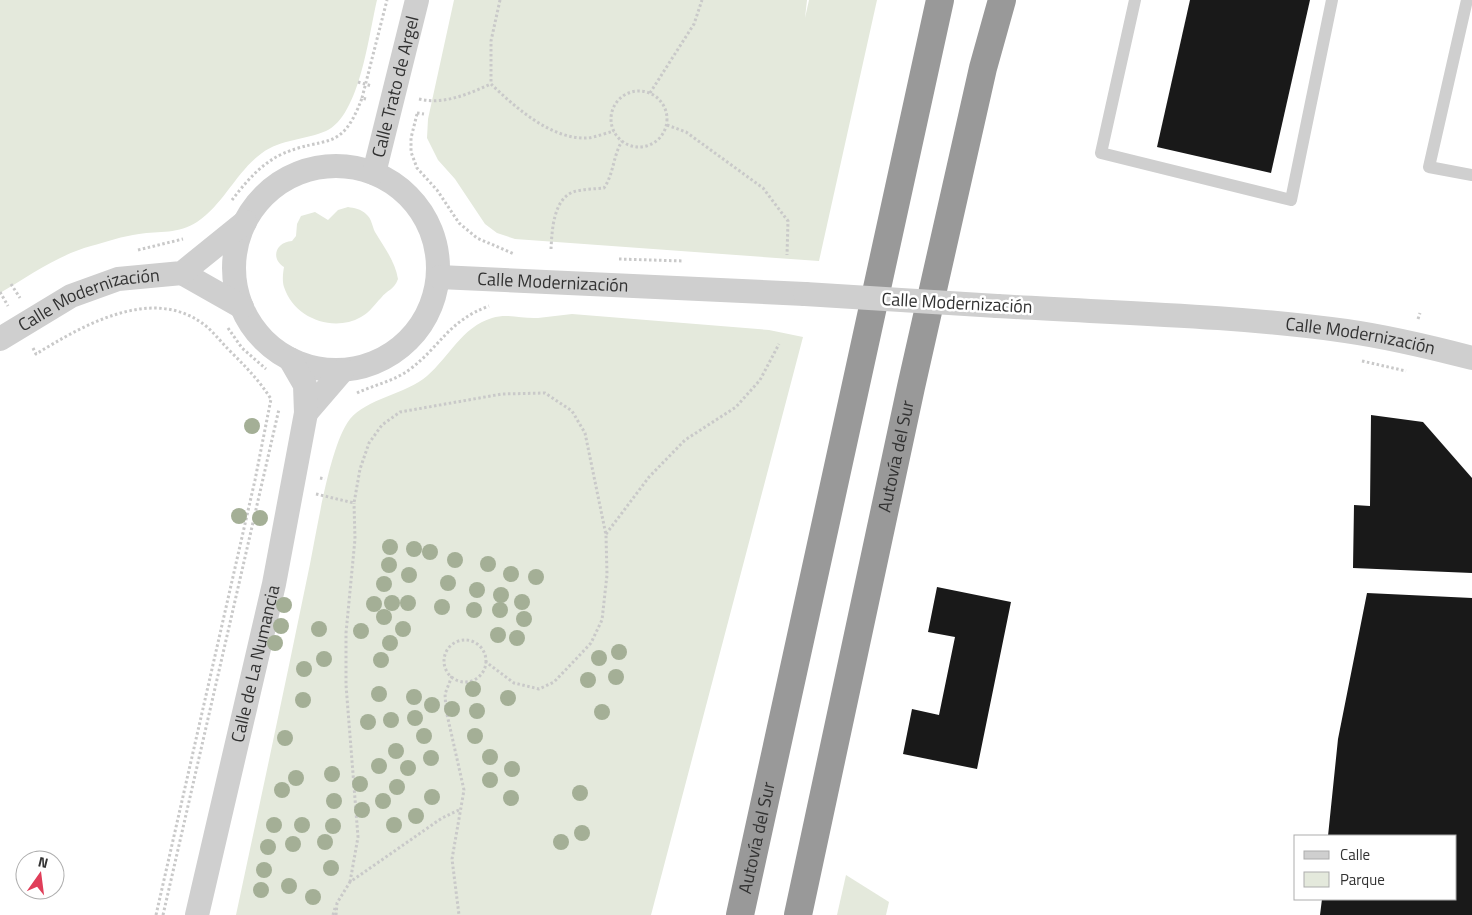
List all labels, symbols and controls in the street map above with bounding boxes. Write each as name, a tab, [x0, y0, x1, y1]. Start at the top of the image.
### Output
street label: Calle Trato de Argel	[364, 13, 426, 160]
street label: Calle Modernización	[13, 261, 161, 338]
street label: Calle Modernización	[477, 265, 629, 299]
street label: Calle Modernización	[881, 285, 1033, 320]
street label: Calle Modernización	[1284, 310, 1438, 361]
street label: Autovía del Sur	[871, 398, 921, 515]
street label: Calle de La Numancia	[224, 582, 286, 745]
street label: Autovía del Sur	[731, 779, 782, 896]
legend	[1294, 835, 1457, 900]
text: Calle	[1340, 843, 1370, 866]
north arrow	[15, 850, 65, 900]
text: N	[36, 851, 51, 873]
text: Parque	[1340, 868, 1385, 891]

